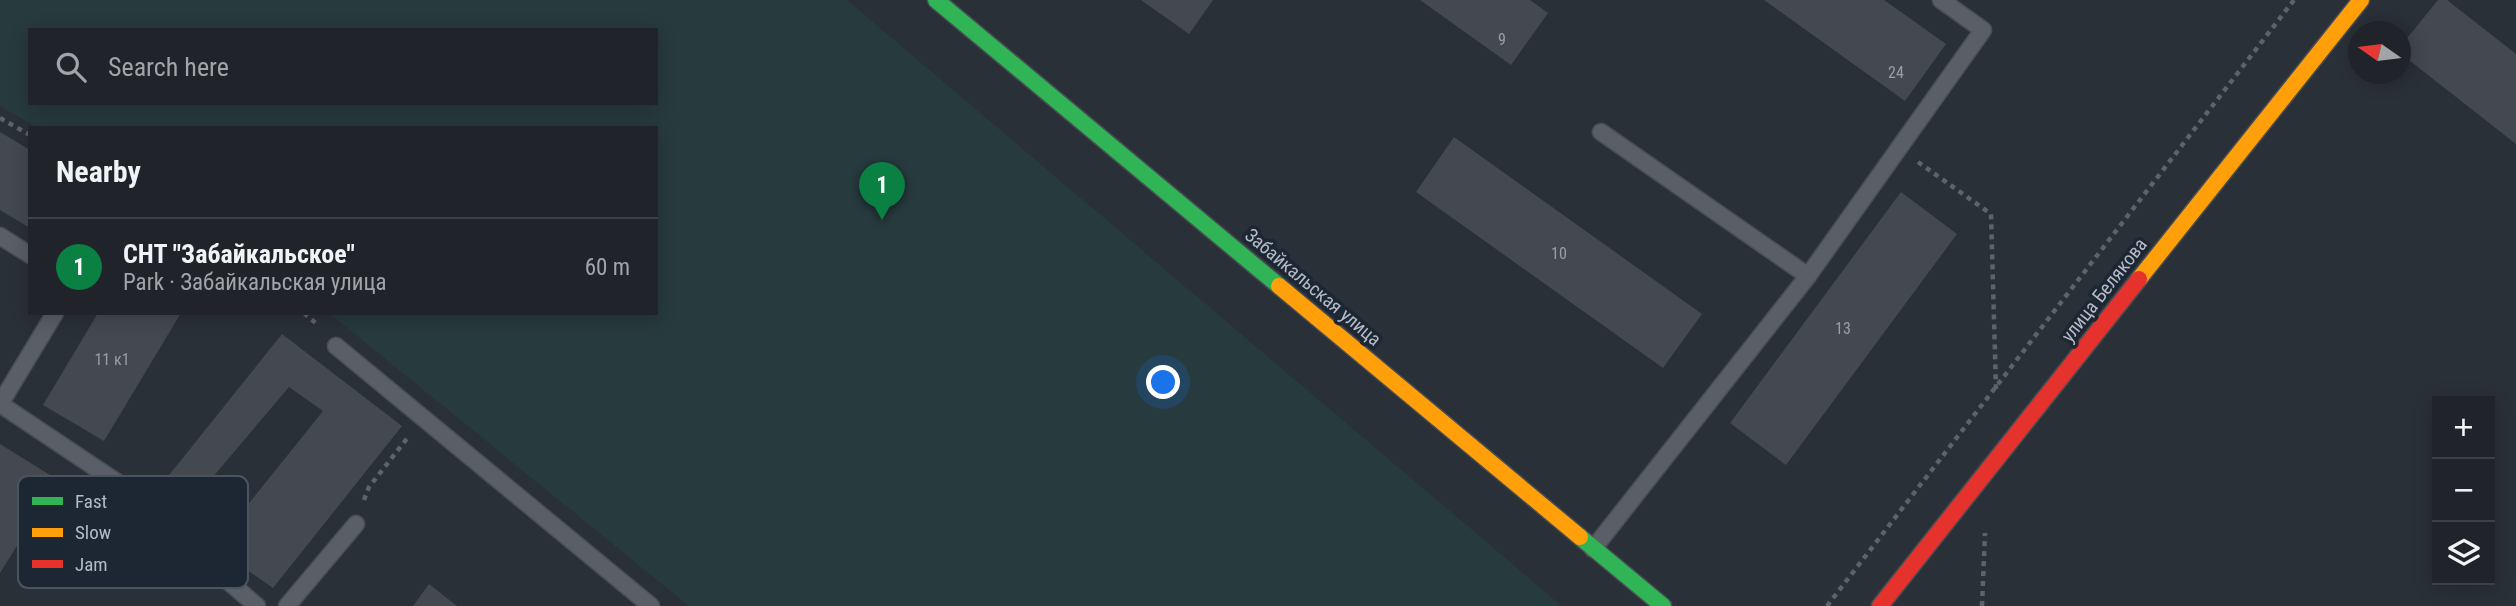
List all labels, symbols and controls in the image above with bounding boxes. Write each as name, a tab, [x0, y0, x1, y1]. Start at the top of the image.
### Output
north arrow	[2348, 21, 2411, 84]
search box	[28, 28, 658, 105]
house number: 9	[1498, 30, 1506, 49]
icon: search	[52, 48, 90, 86]
text: Search here	[108, 52, 229, 82]
house number: 24	[1888, 63, 1904, 82]
text: Nearby	[56, 154, 141, 189]
pin: 1	[859, 162, 905, 220]
street label: Забайкальская улица	[1240, 223, 1386, 351]
street label: улица Белякова	[2056, 233, 2152, 347]
text: СНТ "Забайкальское"	[123, 239, 355, 269]
house number: 10	[1551, 244, 1567, 263]
text: 1	[73, 254, 85, 281]
text: 60 m	[585, 254, 630, 281]
text: Park · Забайкальская улица	[123, 269, 387, 296]
house number: 13	[1835, 319, 1851, 338]
house number: 11 к1	[94, 350, 130, 369]
your location	[1146, 365, 1180, 399]
map controls	[2432, 396, 2495, 585]
button: +	[2432, 396, 2495, 459]
button: −	[2432, 459, 2495, 522]
legend	[18, 476, 248, 588]
text: Fast	[75, 490, 107, 513]
text: Slow	[75, 521, 111, 544]
button: layers	[2432, 522, 2495, 585]
text: Jam	[75, 553, 108, 576]

